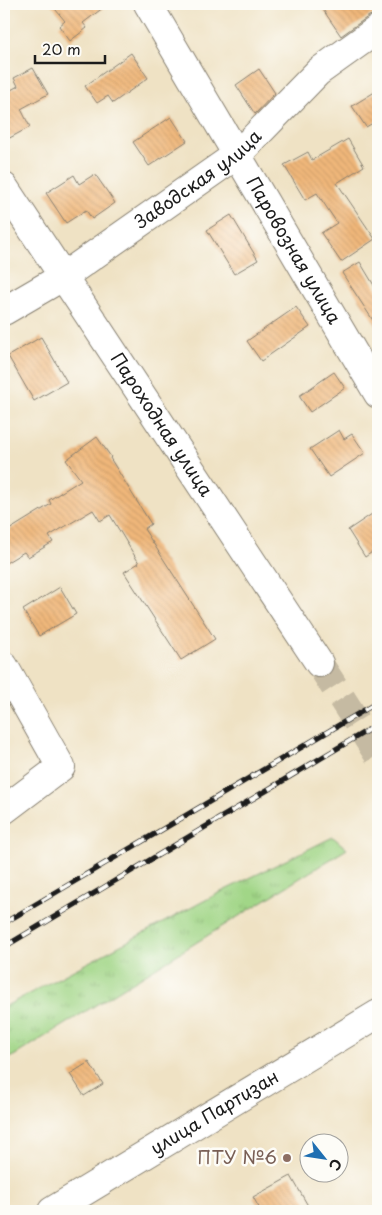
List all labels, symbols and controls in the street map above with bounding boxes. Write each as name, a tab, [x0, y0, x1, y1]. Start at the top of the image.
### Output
scale bar	[35, 32, 105, 64]
text: 20 m	[42, 37, 81, 60]
street label: Заводская улица	[129, 122, 267, 235]
street label: Паровозная улица	[240, 171, 349, 329]
street label: Пароходная улица	[105, 346, 221, 502]
street label: улица Партизан	[145, 1062, 283, 1161]
north arrow	[300, 1132, 350, 1182]
place label: ПТУ №6	[197, 1143, 277, 1170]
marker: ПТУ №6	[281, 1152, 293, 1164]
text: С	[324, 1155, 347, 1175]

